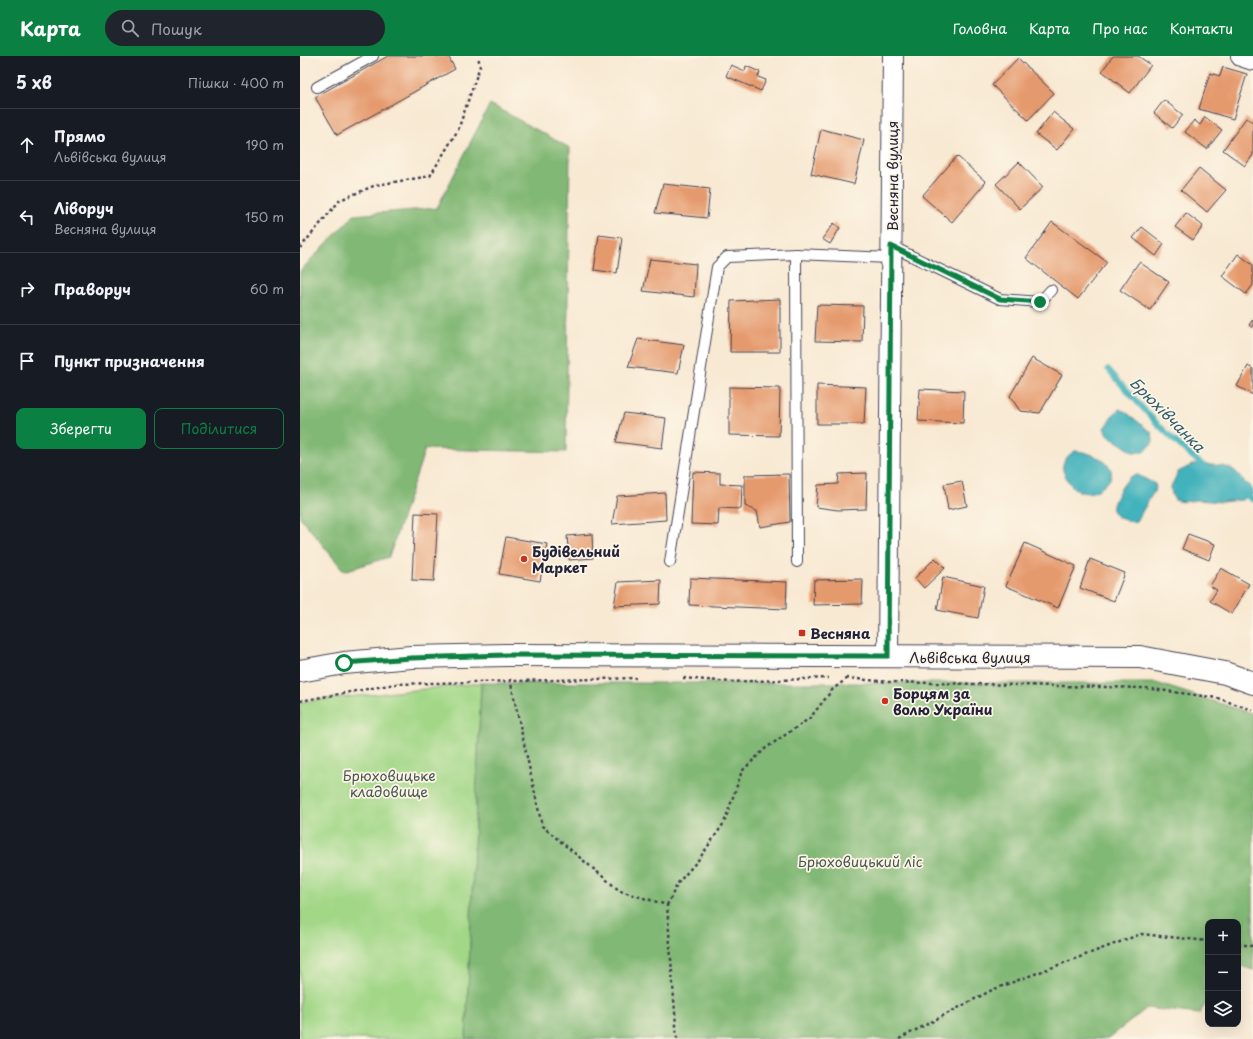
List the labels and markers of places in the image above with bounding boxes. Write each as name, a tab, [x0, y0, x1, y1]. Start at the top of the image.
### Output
place label: Будівельний Маркет	[532, 541, 620, 578]
marker: Будівельний Маркет	[519, 554, 529, 564]
place label: Весняна	[810, 623, 871, 644]
marker: Весняна	[797, 628, 807, 638]
place label: Борцям за волю України	[893, 683, 993, 720]
marker: Борцям за волю України	[880, 696, 890, 706]

